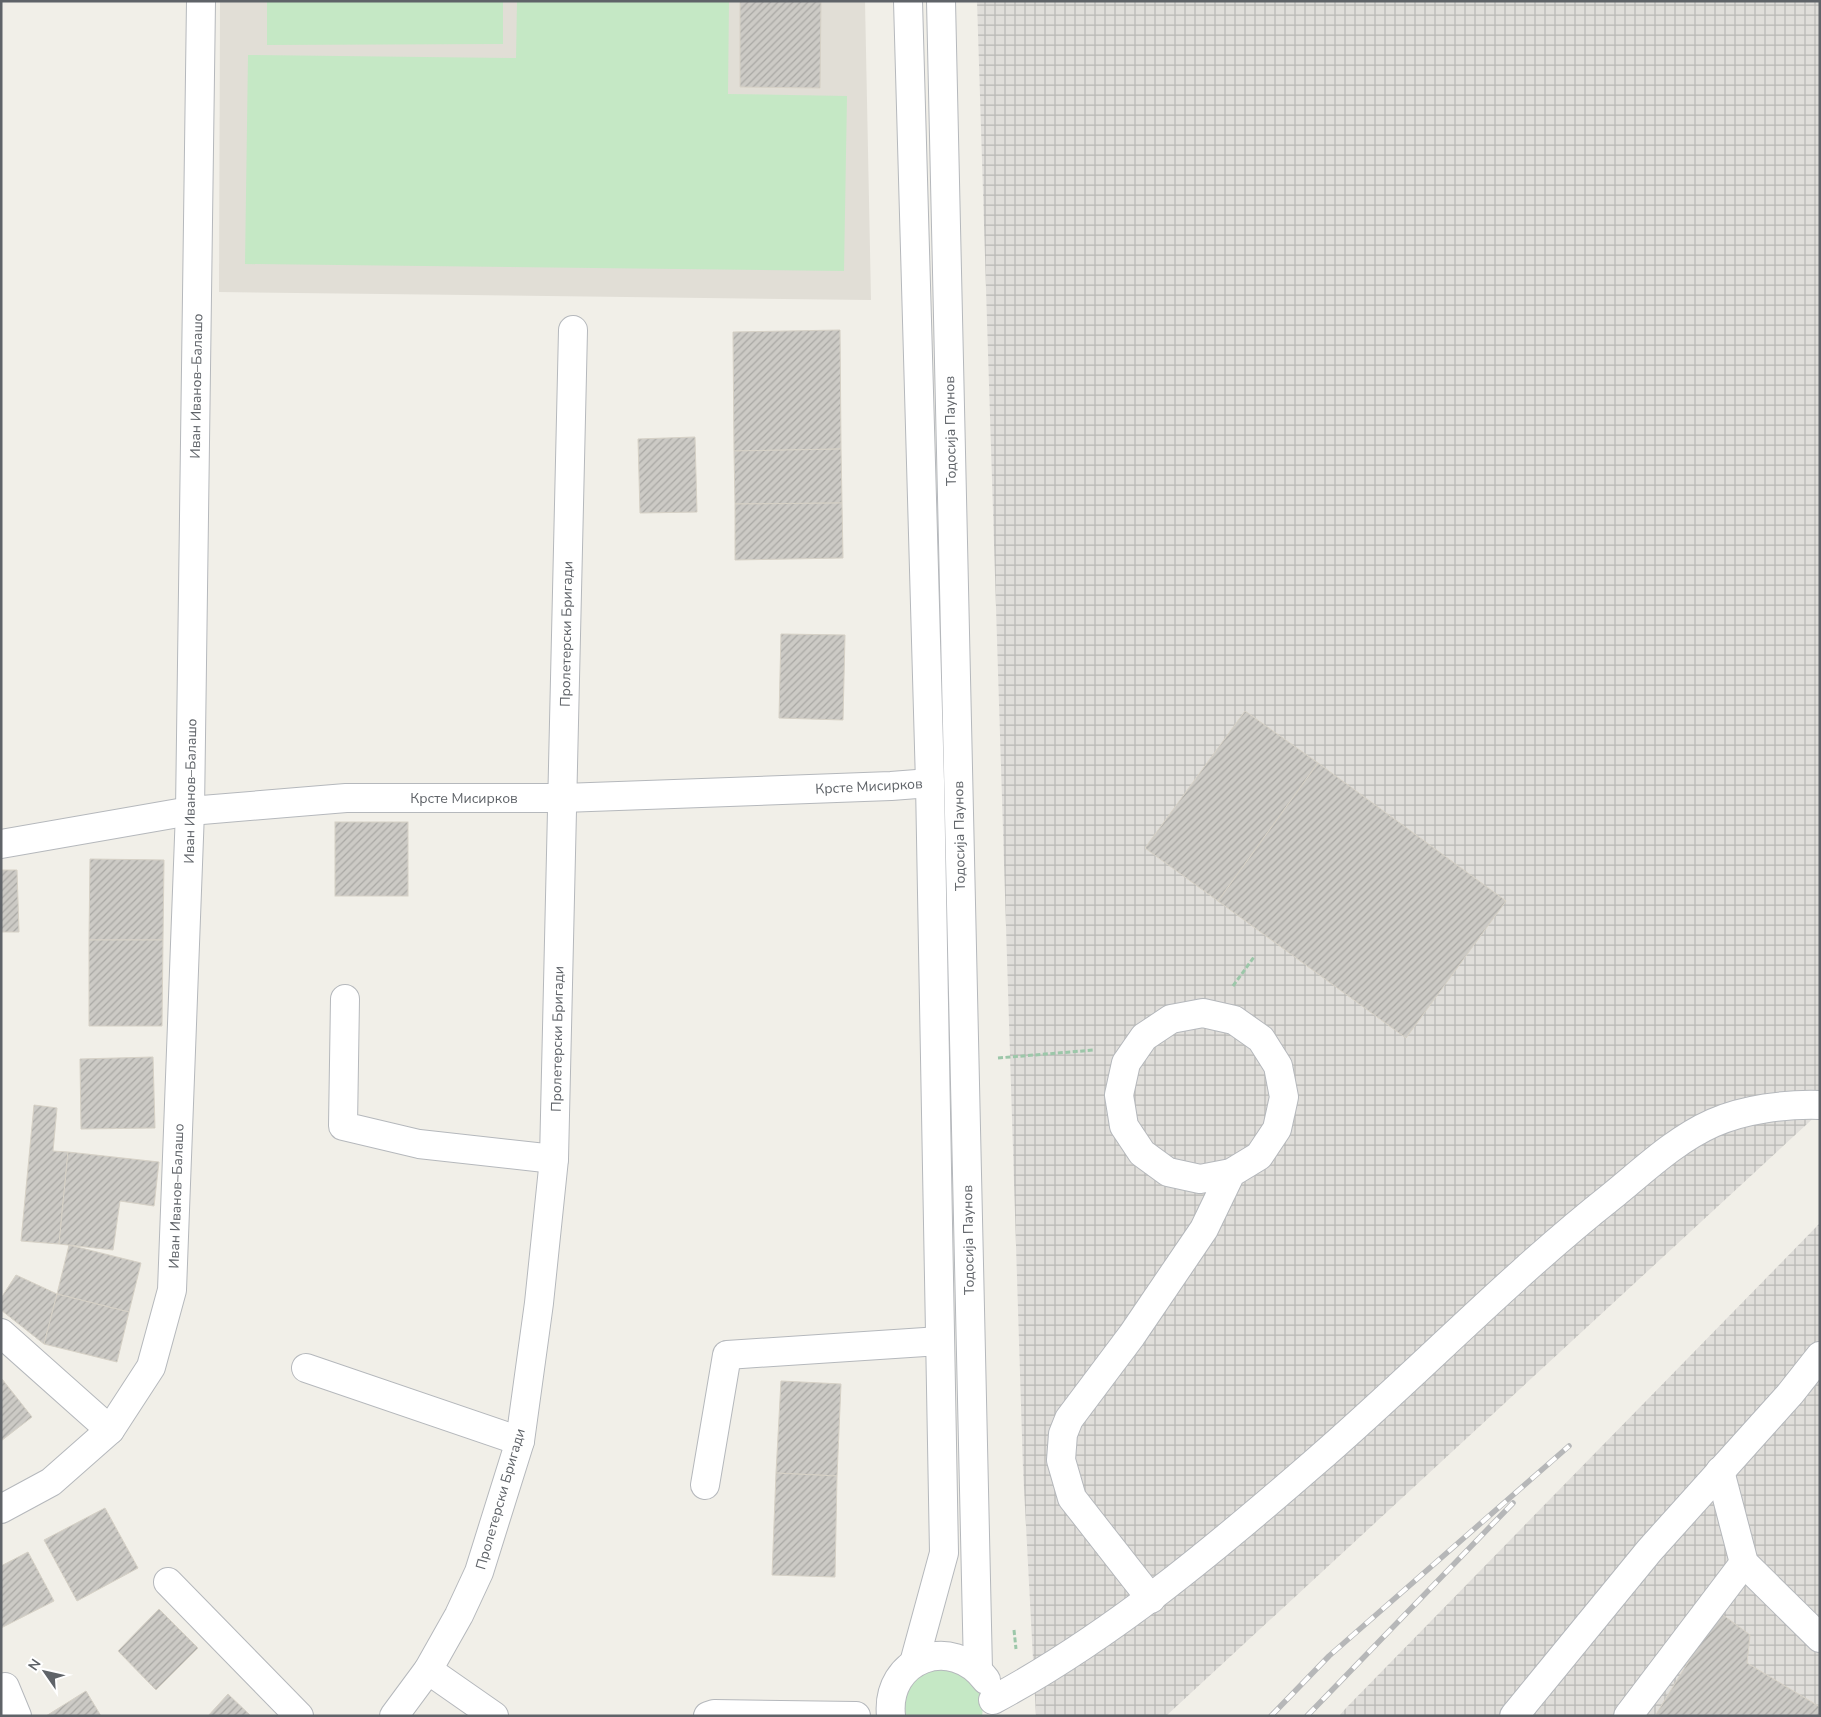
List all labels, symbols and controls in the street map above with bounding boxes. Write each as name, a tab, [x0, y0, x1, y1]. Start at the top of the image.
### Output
street label: Иван Иванов–Балашо	[186, 313, 207, 459]
street label: Тодосија Паунов	[940, 375, 961, 486]
street label: Пролетерски Бригади	[556, 561, 577, 707]
street label: Иван Иванов–Балашо	[180, 718, 201, 864]
street label: Крсте Мисирков	[815, 774, 924, 799]
street label: Тодосија Паунов	[949, 780, 970, 891]
street label: Крсте Мисирков	[410, 789, 518, 808]
street label: Пролетерски Бригади	[547, 966, 568, 1112]
street label: Иван Иванов–Балашо	[164, 1123, 189, 1269]
street label: Тодосија Паунов	[958, 1184, 979, 1295]
street label: Пролетерски Бригади	[471, 1426, 530, 1572]
north arrow	[20, 1647, 70, 1697]
text: N	[24, 1655, 45, 1675]

